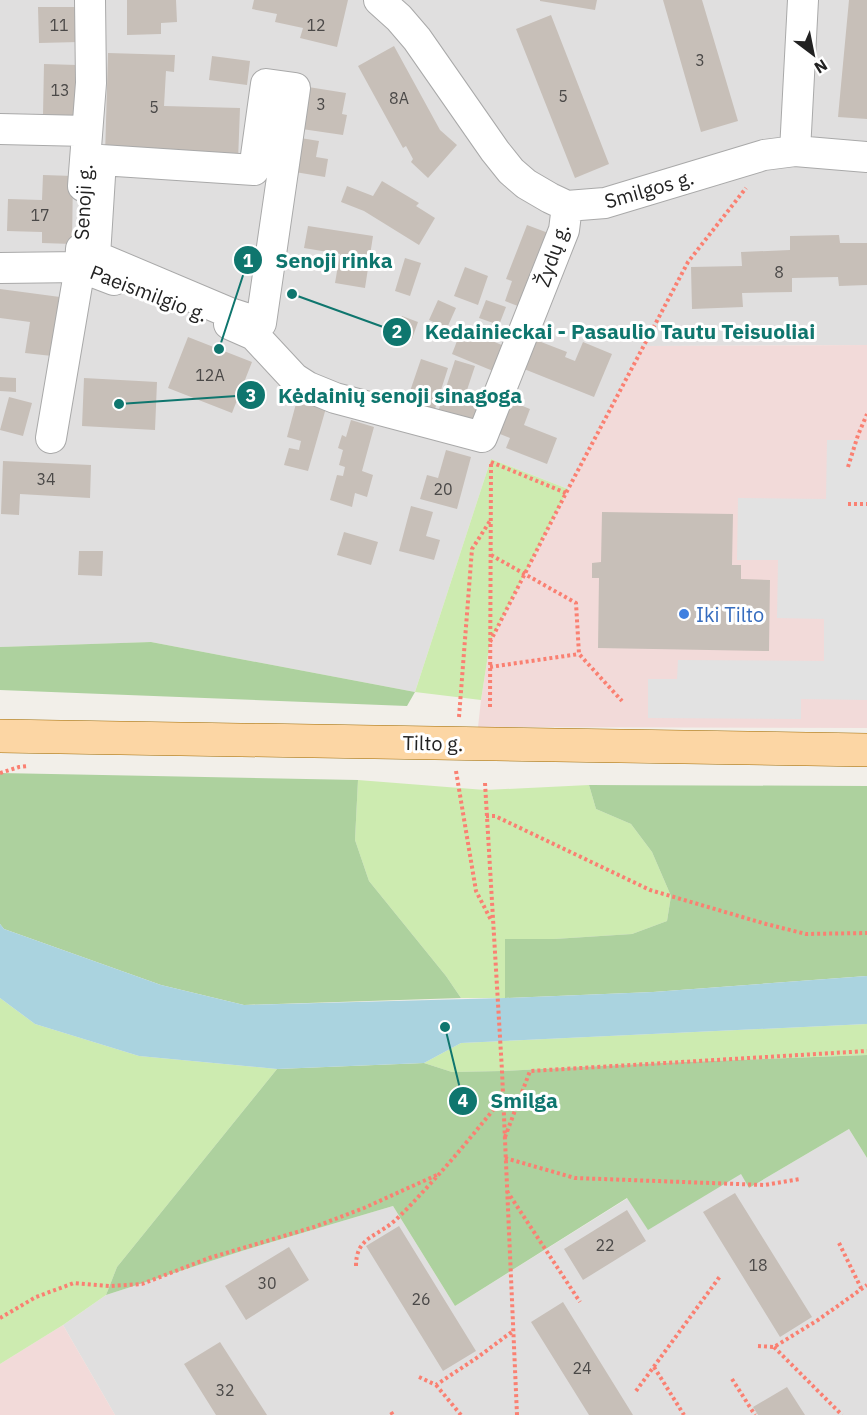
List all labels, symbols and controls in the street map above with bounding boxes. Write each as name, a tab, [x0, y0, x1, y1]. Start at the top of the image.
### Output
house number: 11	[49, 15, 69, 35]
house number: 12	[306, 15, 326, 35]
north arrow	[783, 24, 843, 84]
house number: 3	[695, 50, 705, 70]
text: N	[811, 55, 831, 78]
house number: 13	[50, 80, 70, 100]
house number: 5	[558, 86, 568, 106]
house number: 8A	[389, 88, 409, 108]
house number: 3	[316, 94, 326, 114]
house number: 5	[149, 97, 159, 117]
street label: Senoji g.	[68, 163, 98, 241]
street label: Smilgos g.	[601, 163, 697, 215]
house number: 17	[30, 205, 50, 225]
street label: Žydų g.	[529, 220, 575, 290]
callout: Senoji rinka	[233, 241, 405, 280]
text: Senoji rinka	[275, 246, 393, 274]
text: 1	[243, 249, 254, 272]
street label: Paeismilgio g.	[86, 258, 212, 328]
house number: 8	[774, 262, 784, 282]
callout: Kedainieckai - Pasaulio Tautu Teisuoliai	[382, 313, 827, 352]
text: Kedainieckai - Pasaulio Tautu Teisuoliai	[425, 317, 815, 345]
text: 2	[392, 320, 402, 343]
house number: 12A	[195, 365, 225, 385]
callout: Kėdainių senoji sinagoga	[236, 376, 534, 415]
text: Kėdainių senoji sinagoga	[278, 381, 522, 409]
text: 3	[246, 384, 256, 407]
house number: 34	[36, 469, 56, 489]
house number: 20	[433, 479, 453, 499]
place label: Iki Tilto	[696, 601, 764, 628]
marker: Iki Tilto	[677, 607, 691, 621]
street label: Tilto g.	[402, 729, 464, 757]
callout: Smilga	[448, 1081, 569, 1120]
text: Smilga	[490, 1086, 558, 1114]
text: 4	[458, 1089, 469, 1112]
house number: 22	[595, 1235, 615, 1255]
house number: 18	[748, 1255, 768, 1275]
house number: 30	[257, 1273, 277, 1293]
house number: 26	[411, 1289, 431, 1309]
house number: 24	[572, 1358, 592, 1378]
house number: 32	[215, 1380, 235, 1400]

